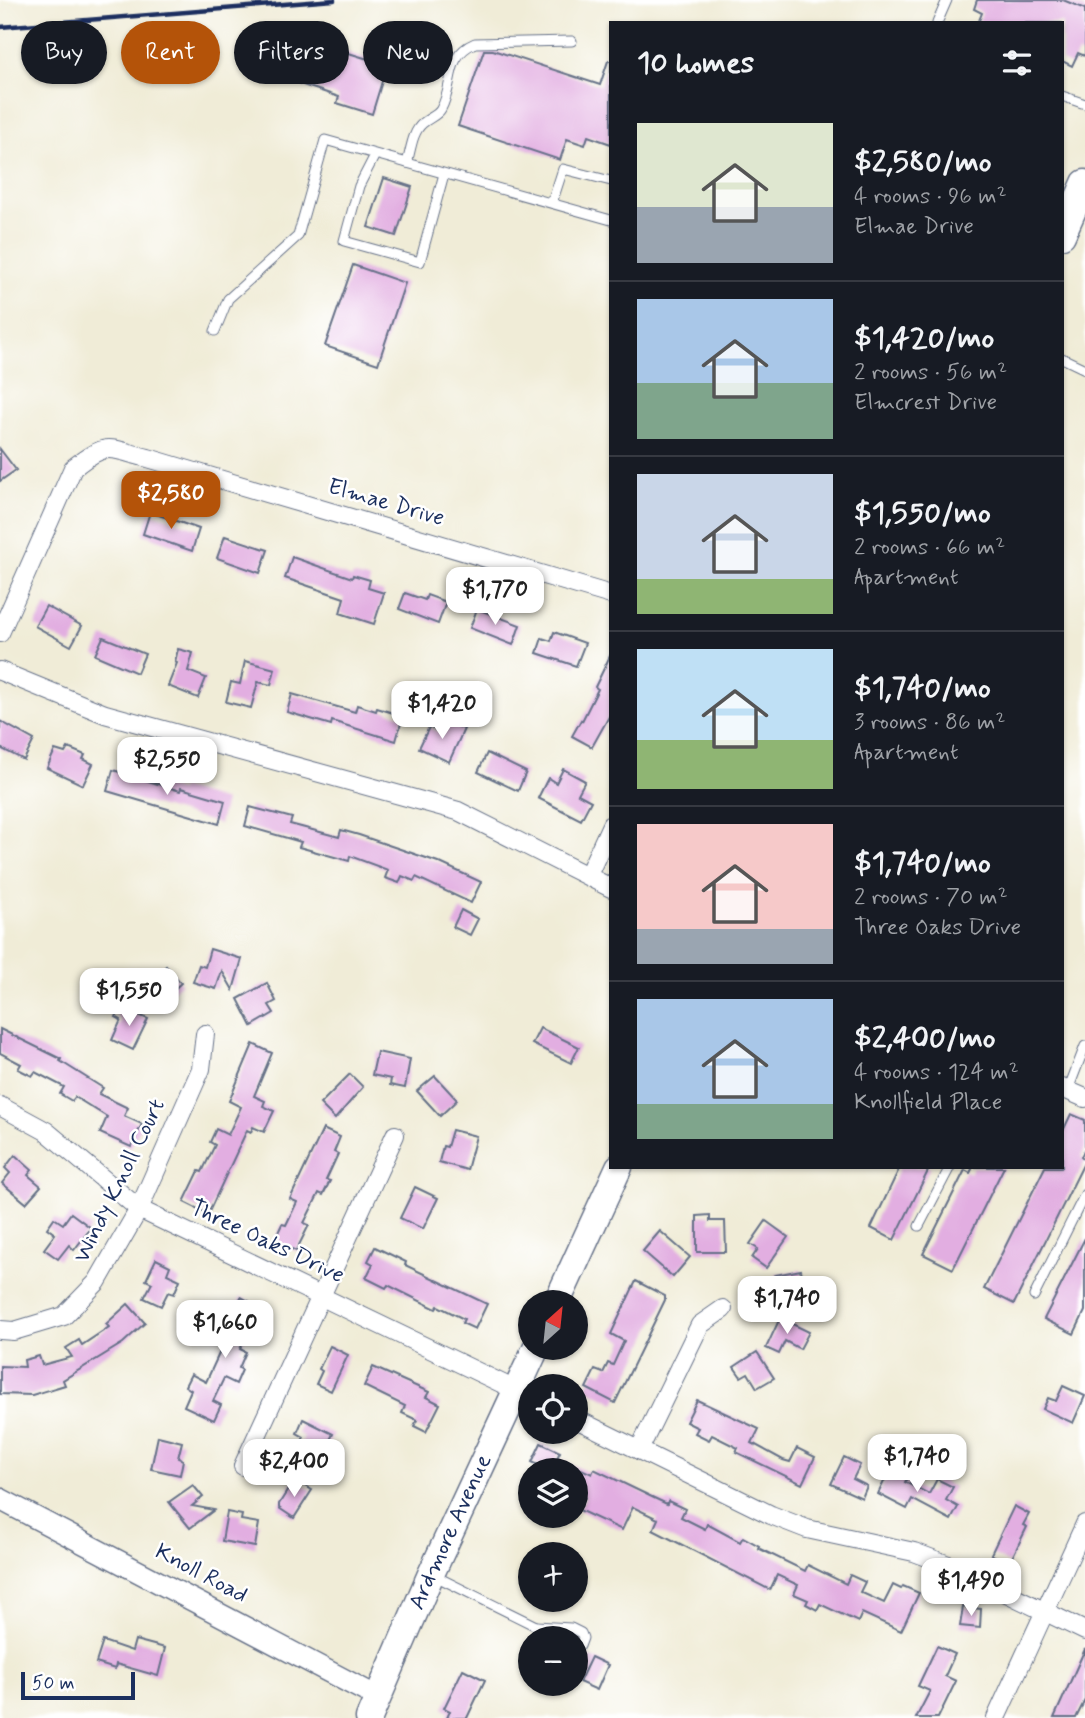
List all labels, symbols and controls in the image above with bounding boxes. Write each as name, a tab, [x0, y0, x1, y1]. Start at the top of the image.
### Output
chip: Buy	[21, 21, 107, 84]
chip: Rent	[121, 21, 220, 84]
chip: Filters	[234, 21, 349, 84]
chip: New	[363, 21, 453, 84]
text: 10 homes	[637, 44, 754, 83]
icon: filters	[998, 44, 1036, 82]
text: $2,580/mo	[854, 143, 992, 182]
icon: home	[693, 151, 777, 235]
text: 4 rooms · 96 m²	[854, 182, 1007, 212]
text: Elmae Drive	[854, 212, 974, 242]
text: $1,420/mo	[854, 319, 994, 358]
icon: home	[693, 327, 777, 411]
text: 2 rooms · 56 m²	[854, 358, 1007, 388]
text: Elmcrest Drive	[854, 388, 997, 418]
pin: $2,580	[114, 472, 228, 531]
street label: Elmae Drive	[324, 472, 448, 534]
text: $2,580	[137, 479, 205, 509]
text: $1,550/mo	[854, 494, 991, 533]
icon: home	[693, 502, 777, 586]
text: 2 rooms · 66 m²	[854, 533, 1005, 563]
text: Apartment	[854, 563, 959, 593]
pin: $1,770	[438, 568, 552, 627]
text: $1,770	[462, 575, 528, 605]
text: $1,740/mo	[854, 669, 991, 708]
icon: home	[693, 677, 777, 761]
pin: $1,420	[385, 682, 499, 741]
text: $1,420	[407, 689, 477, 719]
text: 3 rooms · 86 m²	[854, 708, 1005, 738]
pin: $2,550	[110, 738, 224, 797]
text: Apartment	[854, 738, 959, 768]
text: $2,550	[133, 745, 201, 775]
text: $1,740/mo	[854, 844, 991, 883]
icon: home	[693, 852, 777, 936]
text: 2 rooms · 70 m²	[854, 883, 1008, 913]
text: Three Oaks Drive	[854, 913, 1021, 943]
pin: $1,550	[72, 968, 186, 1028]
text: $1,550	[96, 976, 162, 1006]
text: $2,400/mo	[854, 1019, 996, 1058]
icon: home	[693, 1027, 777, 1111]
text: 4 rooms · 124 m²	[854, 1058, 1019, 1088]
text: Knollfield Place	[854, 1088, 1002, 1118]
street label: Windy Knoll Court	[67, 1094, 173, 1268]
street label: Three Oaks Drive	[185, 1193, 349, 1291]
pin: $1,740	[730, 1276, 844, 1336]
text: $1,740	[754, 1284, 820, 1314]
north arrow	[518, 1290, 588, 1360]
map controls	[518, 1290, 588, 1696]
pin: $1,660	[168, 1300, 282, 1360]
text: $1,660	[192, 1308, 258, 1338]
button: locate	[518, 1374, 588, 1444]
pin: $1,740	[860, 1434, 974, 1494]
pin: $2,400	[237, 1440, 351, 1499]
text: $1,740	[884, 1442, 950, 1472]
text: $2,400	[259, 1447, 329, 1477]
street label: Ardmore Avenue	[402, 1450, 499, 1614]
button: layers	[518, 1458, 588, 1528]
street label: Knoll Road	[149, 1537, 253, 1611]
button: +	[518, 1542, 588, 1612]
pin: $1,490	[914, 1558, 1028, 1618]
text: $1,490	[937, 1566, 1005, 1596]
button: −	[518, 1626, 588, 1696]
scale bar	[21, 1669, 135, 1701]
text: 50 m	[32, 1671, 75, 1696]

